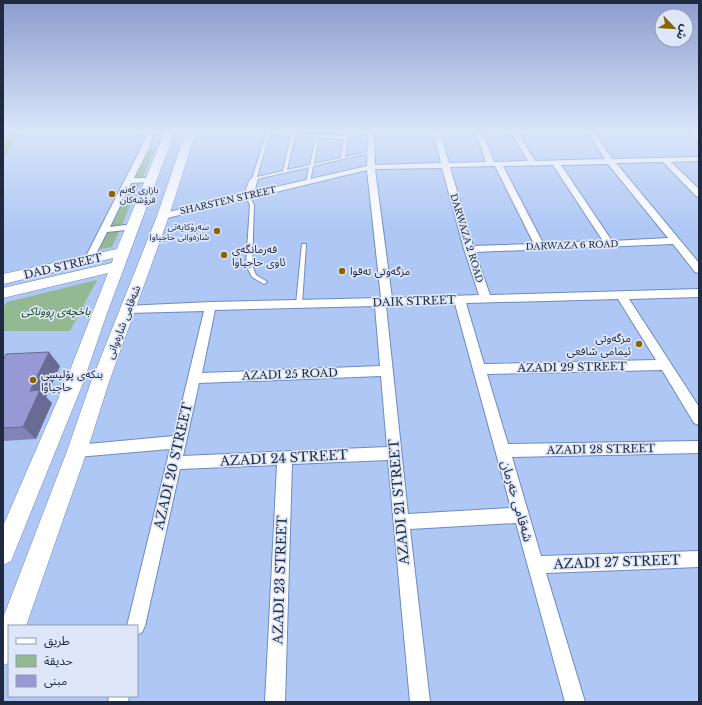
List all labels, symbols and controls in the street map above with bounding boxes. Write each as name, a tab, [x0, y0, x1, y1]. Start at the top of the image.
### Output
north arrow	[654, 8, 694, 48]
text: ش	[674, 22, 693, 42]
street label: SHARSTEN STREET	[179, 183, 278, 216]
place label: بازاڕی گەنم فرۆشەکان	[120, 184, 159, 206]
marker: بازاڕی گەنم فرۆشەکان	[107, 189, 117, 199]
street label: DARWAZA 2 ROAD	[448, 192, 486, 284]
place label: سەرۆکایەتی شارەوانی حاجیاوا	[150, 221, 209, 243]
marker: سەرۆکایەتی شارەوانی حاجیاوا	[212, 226, 222, 236]
street label: DARWAZA 6 ROAD	[525, 238, 619, 252]
place label: فەرمانگەی ئاوی حاجیاوا	[232, 242, 286, 269]
street label: DAD STREET	[22, 250, 104, 282]
marker: فەرمانگەی ئاوی حاجیاوا	[219, 250, 229, 260]
place label: مزگەوتی تەقوا	[350, 264, 411, 278]
marker: مزگەوتی تەقوا	[337, 266, 347, 276]
street label: شەقامی شارەوانی	[103, 283, 144, 361]
street label: DAIK STREET	[372, 293, 456, 309]
park label: باخچەی ڕووناکی	[21, 304, 92, 320]
place label: مزگەوتی ئیمامی شافعی	[567, 331, 631, 358]
marker: مزگەوتی ئیمامی شافعی	[634, 339, 644, 349]
street label: AZADI 29 STREET	[516, 359, 627, 375]
street label: AZADI 25 ROAD	[241, 365, 338, 383]
place label: بنکەی پۆلیسی حاجیاوا	[41, 367, 103, 394]
marker: بنکەی پۆلیسی حاجیاوا	[28, 375, 38, 385]
street label: AZADI 20 STREET	[150, 400, 196, 532]
street label: AZADI 21 STREET	[385, 438, 413, 567]
street label: AZADI 28 STREET	[546, 441, 656, 457]
street label: AZADI 24 STREET	[219, 446, 349, 470]
street label: شەقامی خەرمان	[497, 458, 537, 544]
street label: AZADI 23 STREET	[269, 515, 291, 646]
street label: AZADI 27 STREET	[552, 551, 681, 573]
legend	[8, 625, 138, 697]
text: طريق	[44, 633, 70, 649]
text: حديقة	[44, 653, 73, 668]
text: مبنى	[44, 673, 67, 688]

